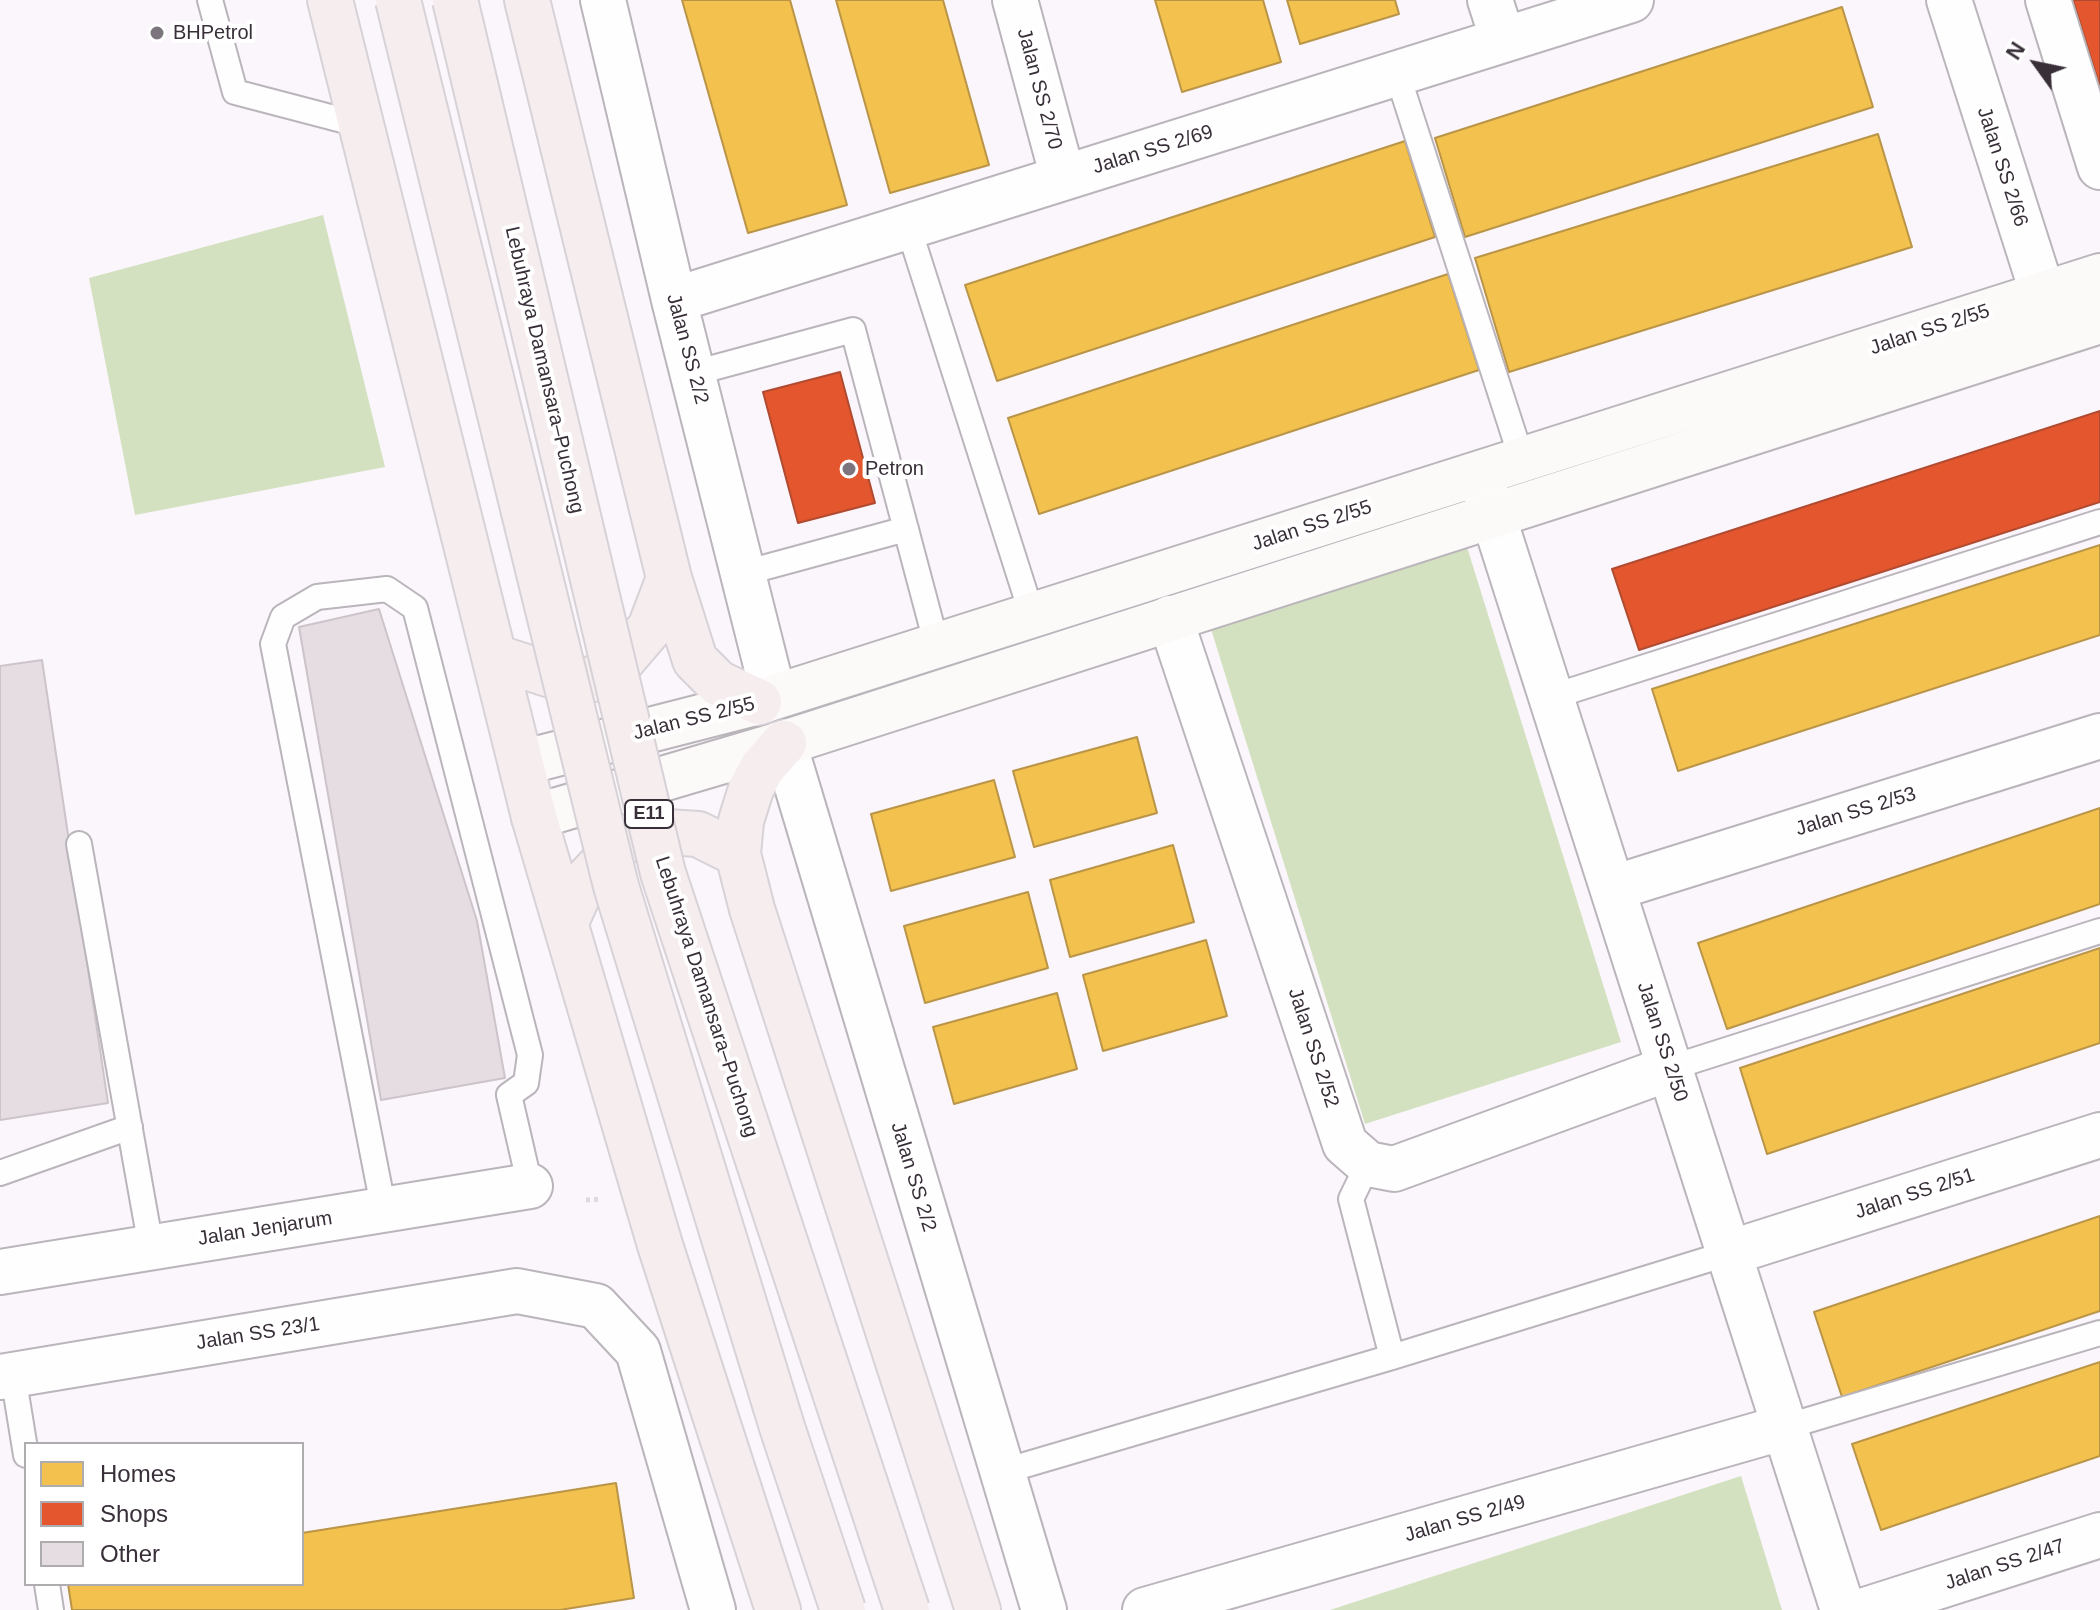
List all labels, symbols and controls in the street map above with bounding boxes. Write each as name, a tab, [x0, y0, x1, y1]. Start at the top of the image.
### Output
place label: BHPetrol	[173, 21, 253, 45]
marker: BHPetrol	[148, 24, 166, 42]
north arrow	[1996, 24, 2076, 104]
street label: Jalan SS 2/70	[1011, 26, 1067, 152]
text: N	[2001, 37, 2030, 64]
street label: Jalan SS 2/66	[1971, 104, 2033, 230]
street label: Jalan SS 2/69	[1090, 120, 1216, 180]
street label: Lebuhraya Damansara–Puchong	[499, 224, 589, 516]
street label: Jalan SS 2/2	[661, 291, 713, 407]
street label: Jalan SS 2/55	[1867, 299, 1993, 361]
place label: Petron	[865, 457, 924, 481]
marker: Petron	[840, 460, 858, 478]
street label: Jalan SS 2/55	[1249, 495, 1375, 557]
street label: Jalan SS 2/55	[631, 692, 757, 746]
street label: Jalan SS 2/53	[1793, 782, 1919, 842]
road number: E11	[625, 800, 673, 828]
street label: Lebuhraya Damansara–Puchong	[649, 854, 763, 1140]
street label: Jalan SS 2/50	[1631, 979, 1693, 1105]
street label: Jalan SS 2/52	[1282, 985, 1344, 1111]
street label: Jalan SS 2/2	[885, 1119, 941, 1235]
street label: Jalan SS 2/51	[1852, 1163, 1978, 1225]
street label: Jalan Jenjarum	[196, 1207, 334, 1251]
street label: Jalan SS 23/1	[195, 1312, 321, 1356]
legend	[24, 1442, 304, 1586]
text: Homes	[100, 1460, 176, 1487]
street label: Jalan SS 2/49	[1402, 1490, 1528, 1548]
text: Shops	[100, 1500, 168, 1527]
street label: Jalan SS 2/47	[1942, 1534, 2068, 1596]
text: Other	[100, 1540, 160, 1567]

